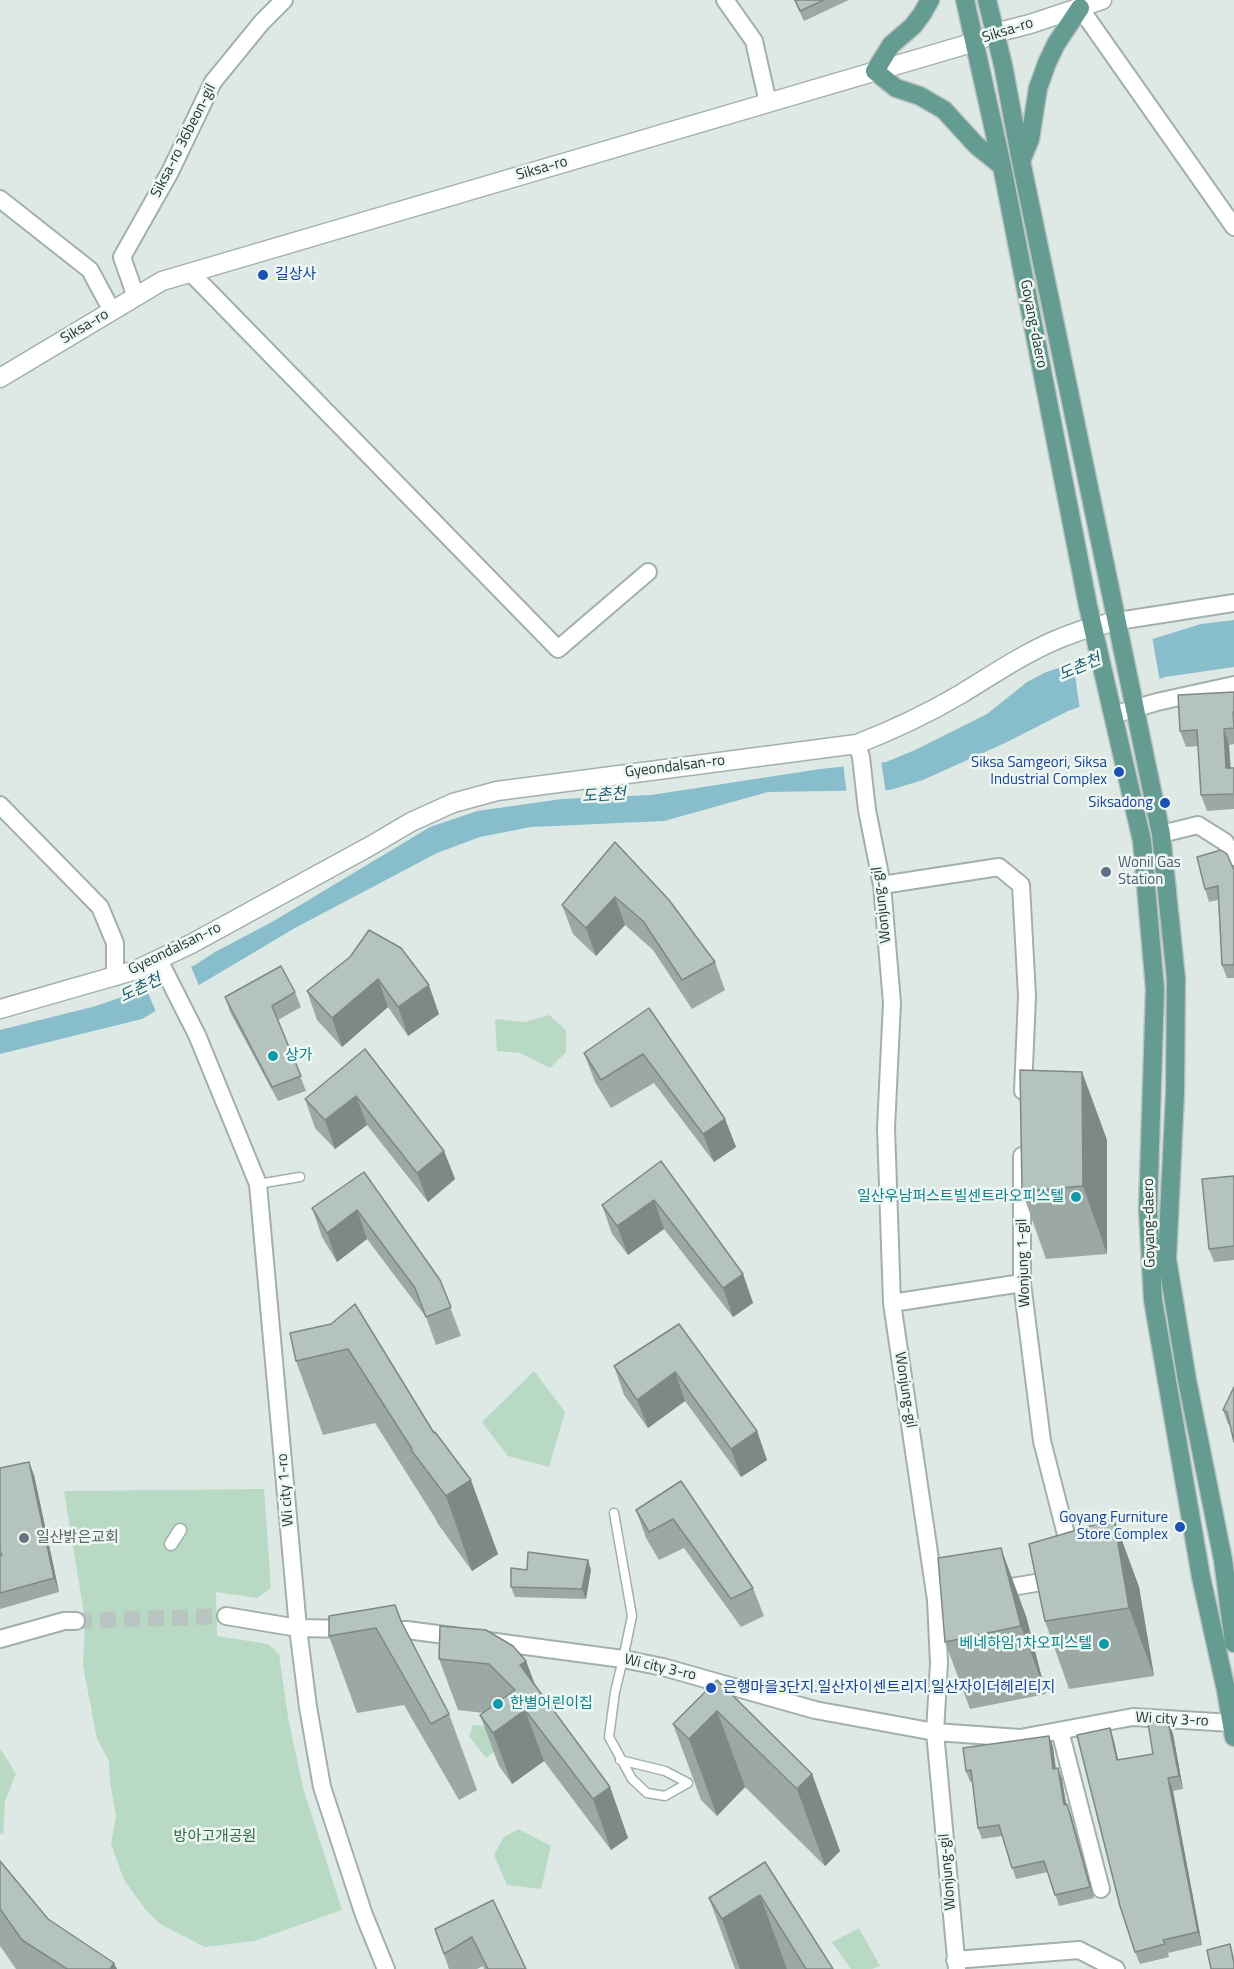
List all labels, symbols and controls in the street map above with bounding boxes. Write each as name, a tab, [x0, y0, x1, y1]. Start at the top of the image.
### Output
street label: Siksa-ro	[980, 14, 1036, 48]
street label: Siksa-ro 36beon-gil	[148, 81, 220, 201]
street label: Siksa-ro	[514, 153, 570, 185]
place label: 길상사	[275, 266, 316, 284]
marker: 길상사	[256, 268, 270, 282]
street label: Goyang-daero	[1016, 278, 1050, 370]
street label: Siksa-ro	[58, 306, 112, 348]
water label: 도촌천	[1056, 651, 1104, 685]
street label: Gyeondalsan-ro	[624, 752, 726, 782]
place label: Siksa Samgeori, Siksa Industrial Complex	[971, 754, 1107, 789]
marker: Siksa Samgeori, Siksa Industrial Complex	[1112, 765, 1126, 779]
water label: 도촌천	[581, 785, 627, 807]
place label: Siksadong	[1088, 794, 1153, 812]
marker: Siksadong	[1158, 796, 1172, 810]
place label: Wonil Gas Station	[1118, 854, 1181, 889]
marker: Wonil Gas Station	[1099, 865, 1113, 879]
street label: Wonjung-gil	[868, 866, 896, 944]
street label: Gyeondalsan-ro	[126, 919, 224, 979]
water label: 도촌천	[117, 971, 165, 1007]
place label: 상가	[285, 1047, 313, 1065]
marker: 상가	[266, 1049, 280, 1063]
street label: Goyang-daero	[1140, 1178, 1160, 1268]
place label: 일산우남퍼스트빌센트라오피스텔	[857, 1188, 1064, 1206]
marker: 일산우남퍼스트빌센트라오피스텔	[1069, 1190, 1083, 1204]
street label: Wonjung 1-gil	[1013, 1218, 1035, 1308]
street label: Wonjung-gil	[890, 1351, 920, 1429]
street label: Wi city 1-ro	[274, 1453, 298, 1527]
place label: Goyang Furniture Store Complex	[1059, 1509, 1168, 1544]
marker: Goyang Furniture Store Complex	[1173, 1520, 1187, 1534]
place label: 일산밝은교회	[36, 1529, 119, 1547]
marker: 일산밝은교회	[17, 1531, 31, 1545]
place label: 베네하임1차오피스텔	[959, 1635, 1092, 1653]
marker: 베네하임1차오피스텔	[1097, 1637, 1111, 1651]
street label: Wi city 3-ro	[622, 1651, 698, 1685]
place label: 은행마을3단지.일산자이센트리지.일산자이더헤리티지	[723, 1679, 1055, 1697]
marker: 은행마을3단지.일산자이센트리지.일산자이더헤리티지	[704, 1681, 718, 1695]
place label: 한별어린이집	[510, 1695, 593, 1713]
marker: 한별어린이집	[491, 1697, 505, 1711]
street label: Wi city 3-ro	[1135, 1709, 1209, 1731]
park label: 방아고개공원	[174, 1828, 256, 1846]
street label: Wonjung-gil	[936, 1833, 960, 1911]

